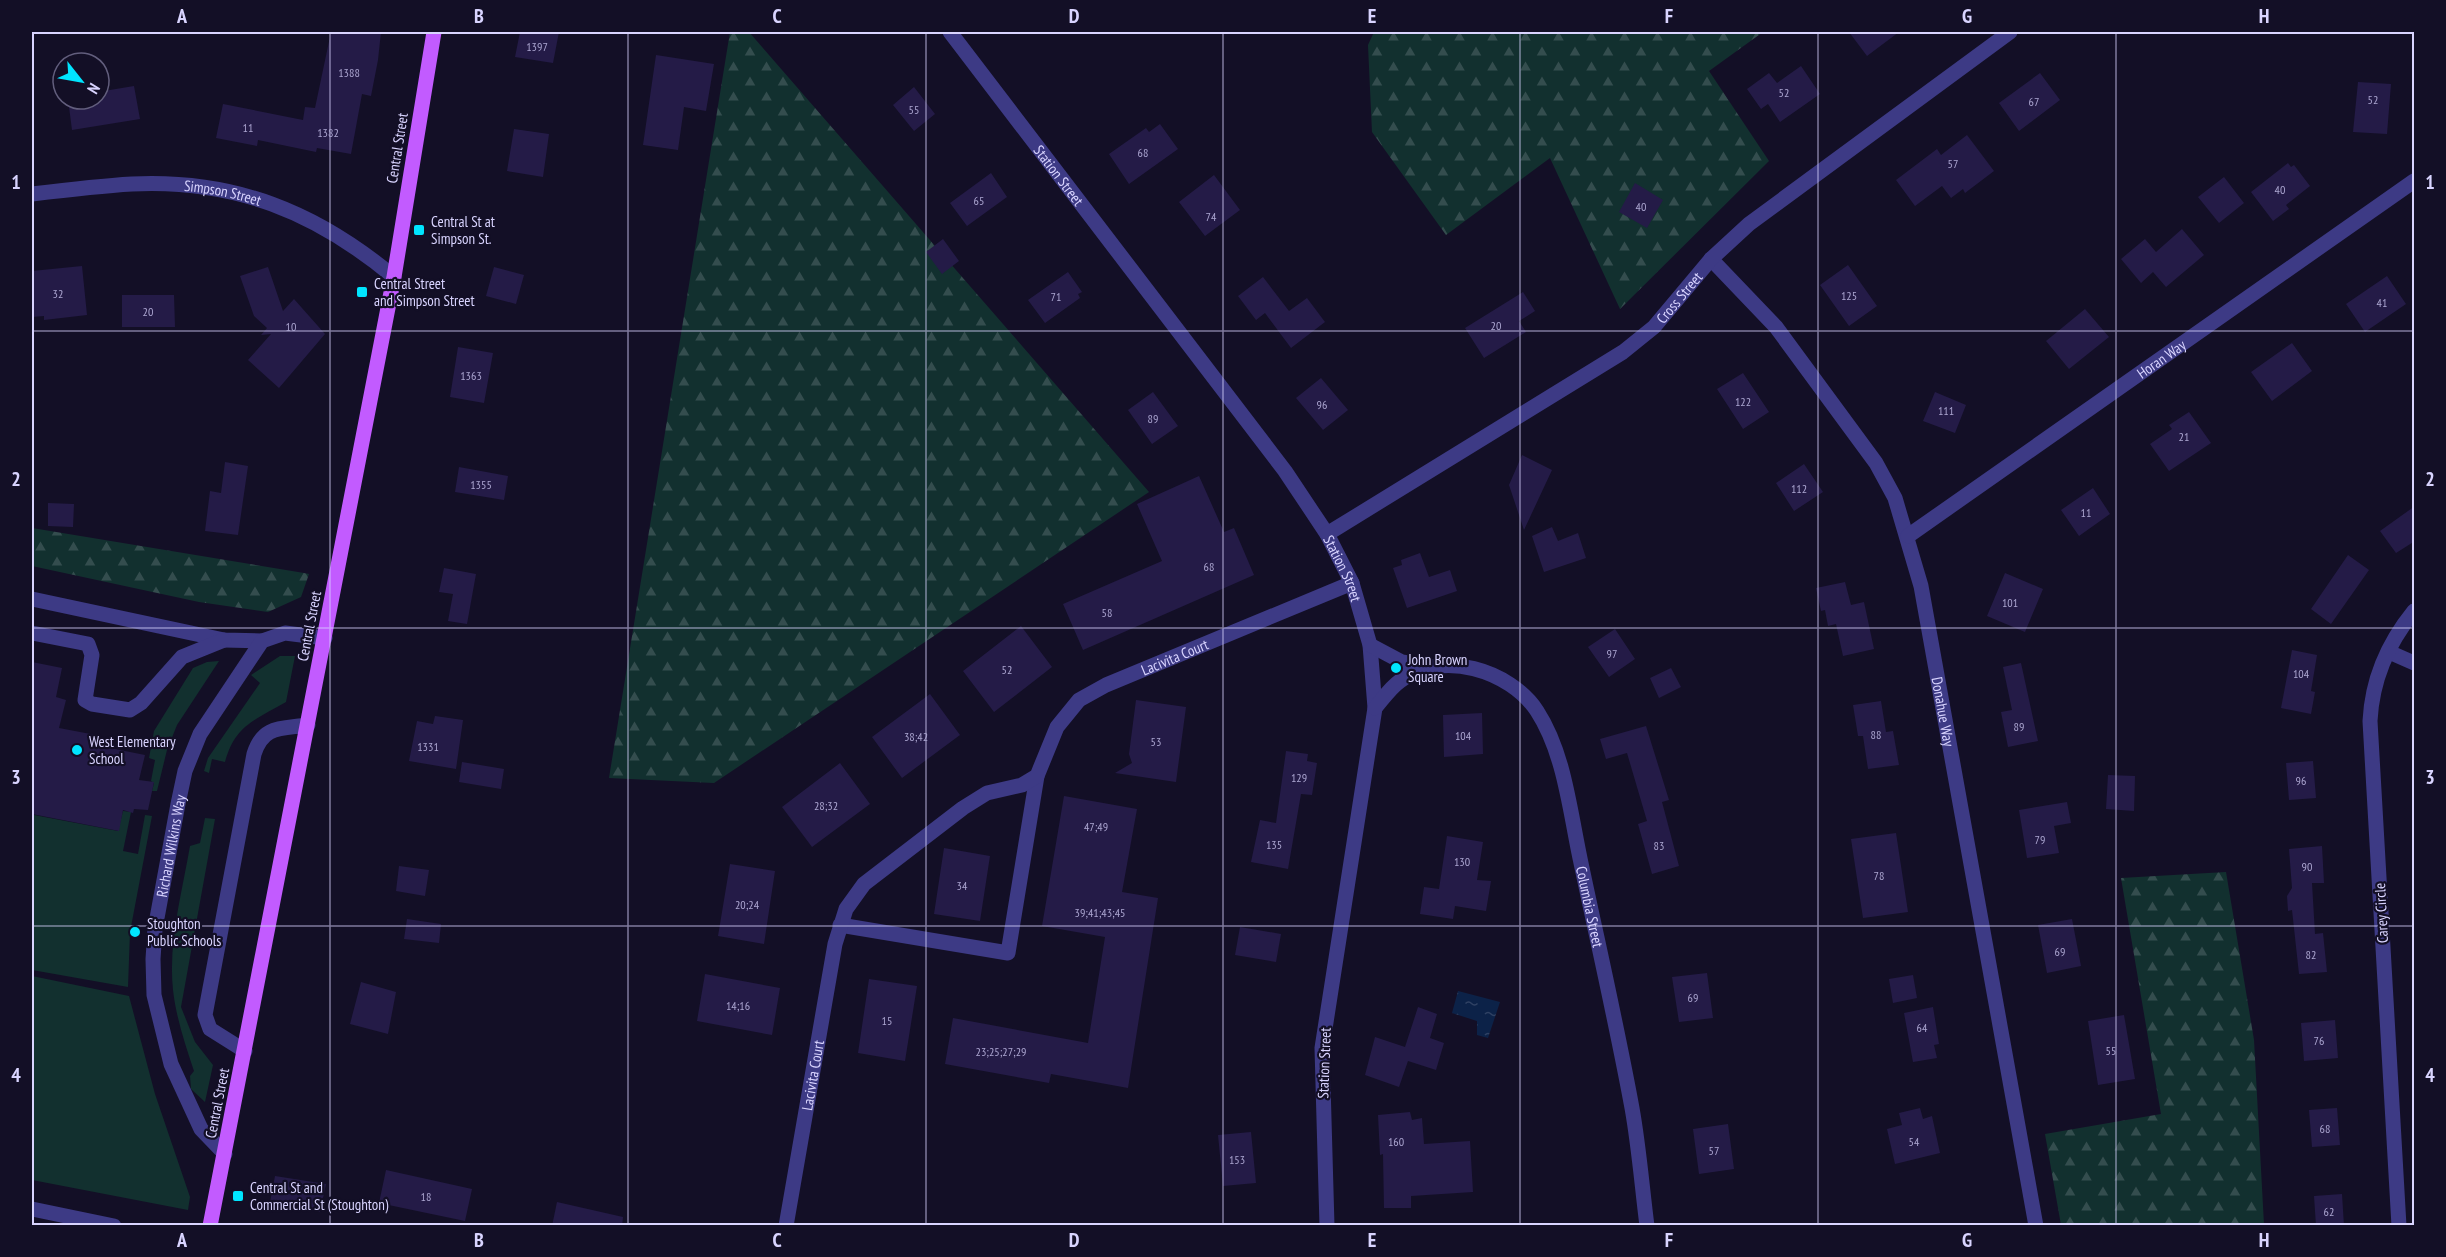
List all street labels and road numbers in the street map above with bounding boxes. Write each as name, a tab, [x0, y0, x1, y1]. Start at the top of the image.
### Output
street label: Central Street	[382, 111, 412, 185]
street label: Station Street	[1030, 141, 1088, 209]
street label: Simpson Street	[183, 175, 264, 209]
street label: Cross Street	[1652, 268, 1706, 327]
street label: Horan Way	[2133, 335, 2189, 382]
street label: Station Street	[1320, 532, 1366, 604]
street label: Central Street	[293, 589, 325, 663]
street label: Lacivita Court	[1138, 634, 1211, 679]
street label: Donahue Way	[1928, 675, 1959, 748]
street label: Richard Wilkins Way	[152, 792, 189, 899]
street label: Columbia Street	[1572, 864, 1608, 949]
street label: Carey Circle	[2370, 882, 2392, 944]
street label: Station Street	[1313, 1027, 1335, 1099]
street label: Lacivita Court	[797, 1039, 828, 1112]
street label: Central Street	[201, 1066, 233, 1140]

